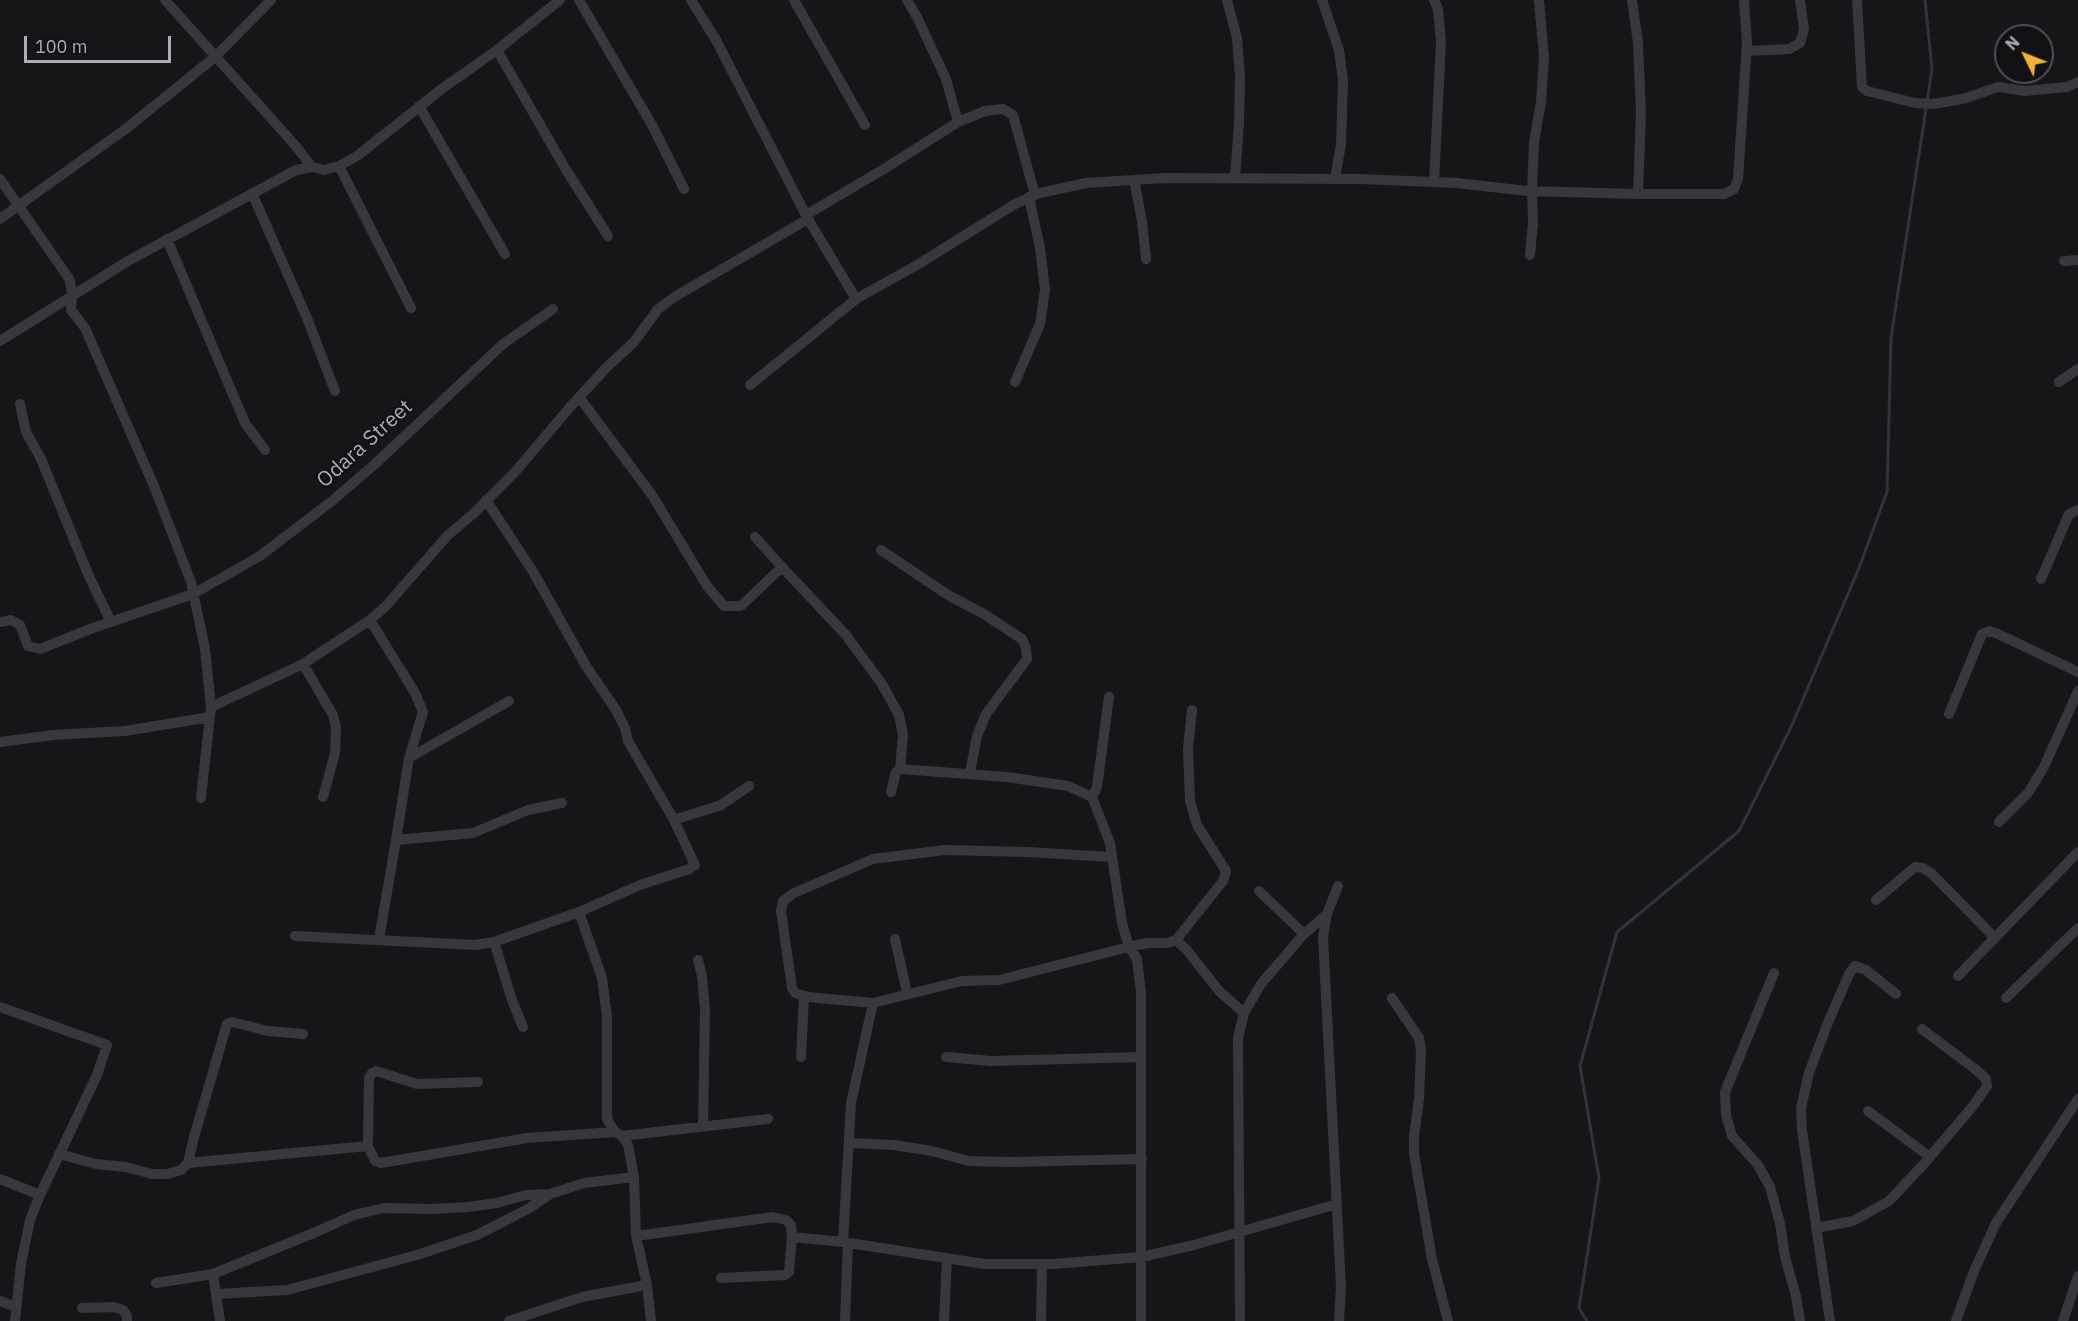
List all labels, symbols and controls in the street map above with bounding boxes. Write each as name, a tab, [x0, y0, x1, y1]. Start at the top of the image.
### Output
scale bar	[27, 24, 174, 62]
north arrow	[1994, 24, 2054, 84]
text: N	[2001, 32, 2024, 54]
text: 100 m	[35, 35, 87, 58]
street label: Odara Street	[312, 395, 418, 493]

